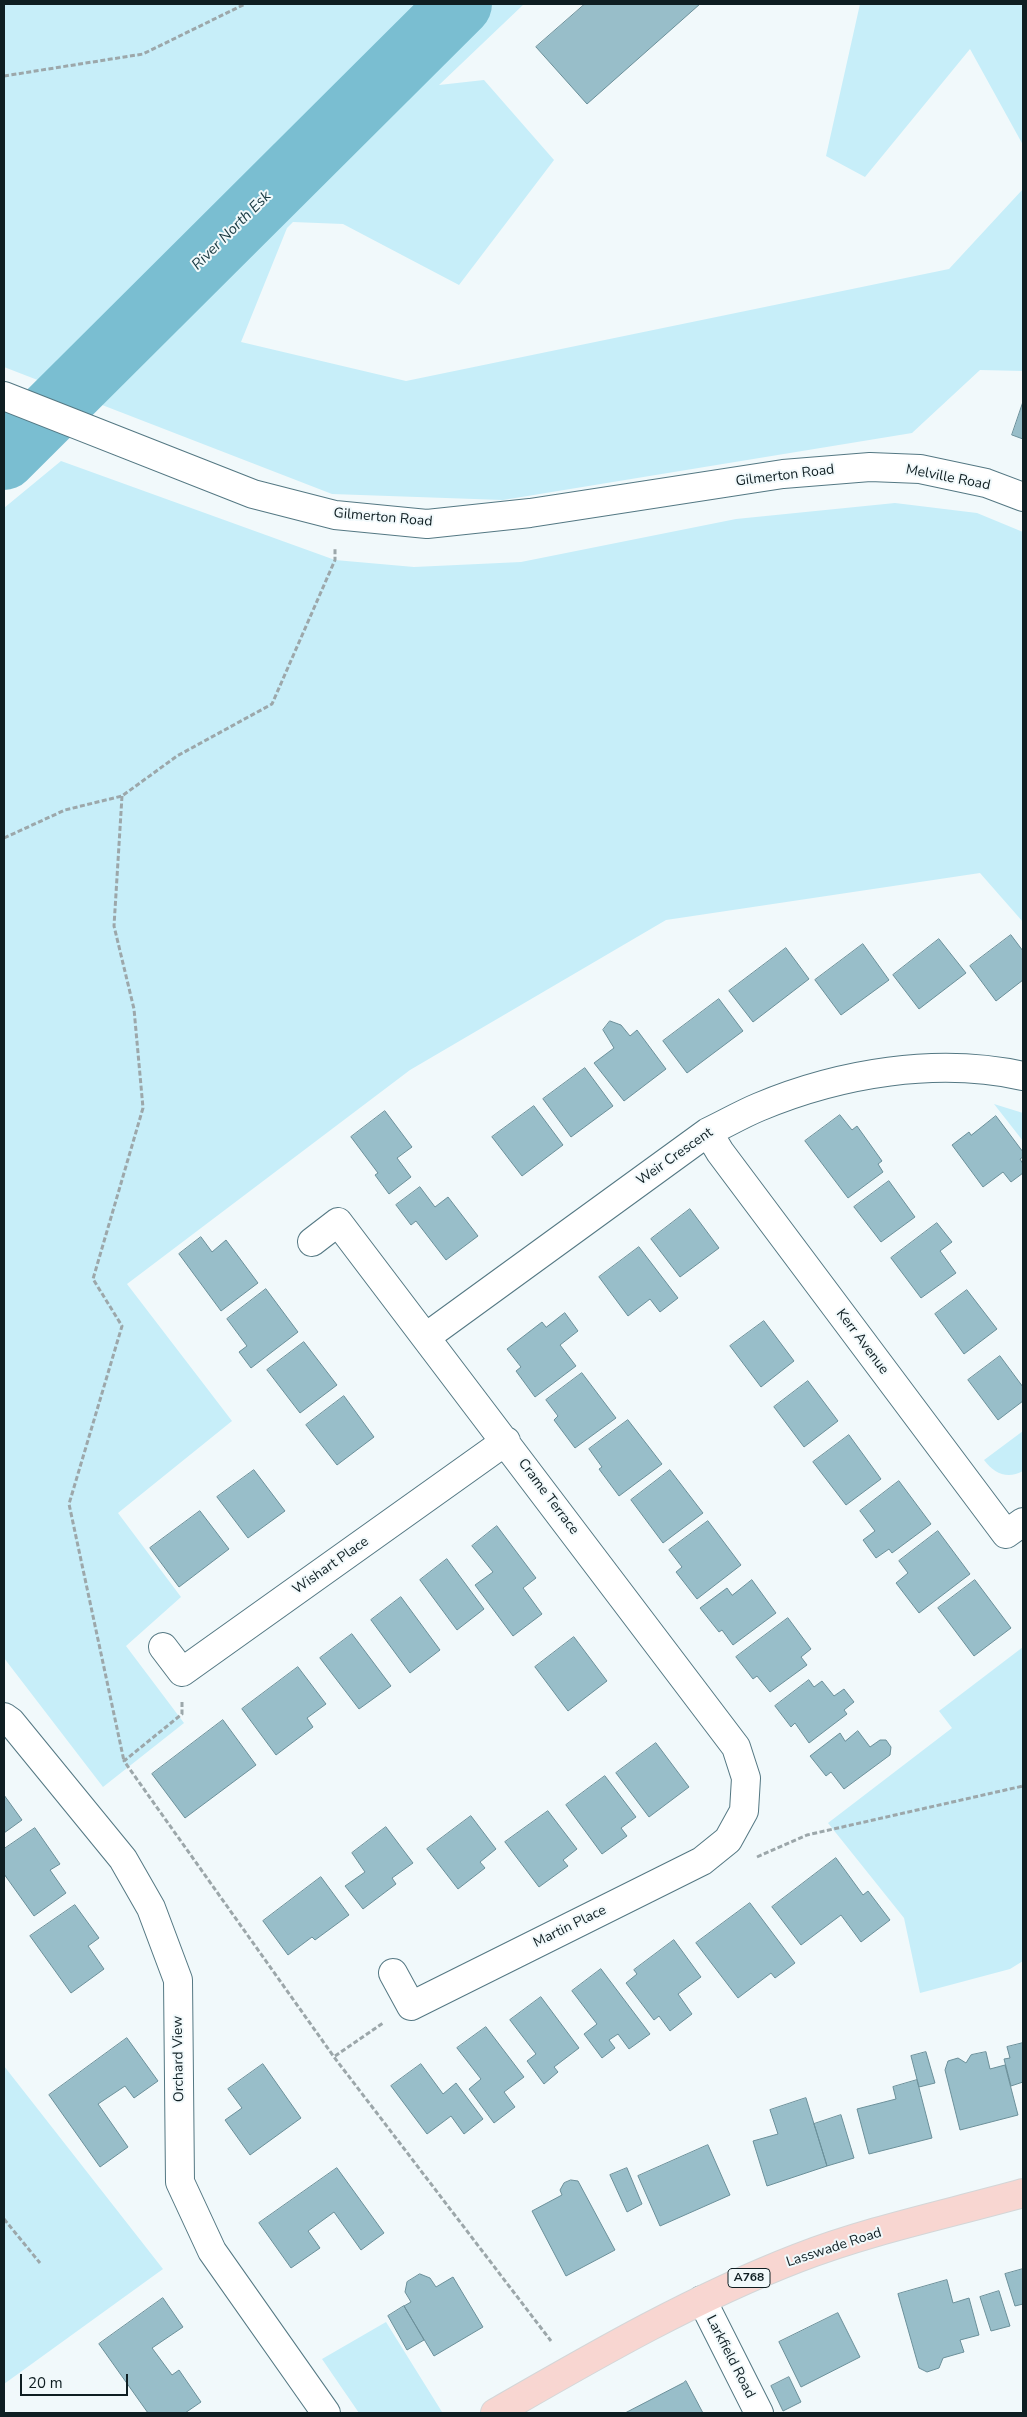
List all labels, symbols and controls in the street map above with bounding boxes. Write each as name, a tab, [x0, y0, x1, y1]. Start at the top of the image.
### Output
water label: River North Esk	[189, 188, 275, 274]
street label: Gilmerton Road	[735, 462, 835, 490]
street label: Melville Road	[904, 462, 992, 494]
street label: Gilmerton Road	[333, 505, 433, 531]
street label: Weir Crescent	[634, 1125, 716, 1189]
street label: Kerr Avenue	[832, 1306, 892, 1378]
street label: Crame Terrace	[514, 1456, 582, 1538]
street label: Wishart Place	[290, 1534, 372, 1598]
street label: Martin Place	[531, 1902, 609, 1952]
street label: Orchard View	[170, 2016, 188, 2102]
street label: Lasswade Road	[784, 2225, 884, 2271]
road number: A768	[728, 2268, 770, 2288]
street label: Larkfield Road	[702, 2313, 758, 2401]
scale bar	[22, 2364, 130, 2396]
text: 20 m	[28, 2373, 63, 2393]

